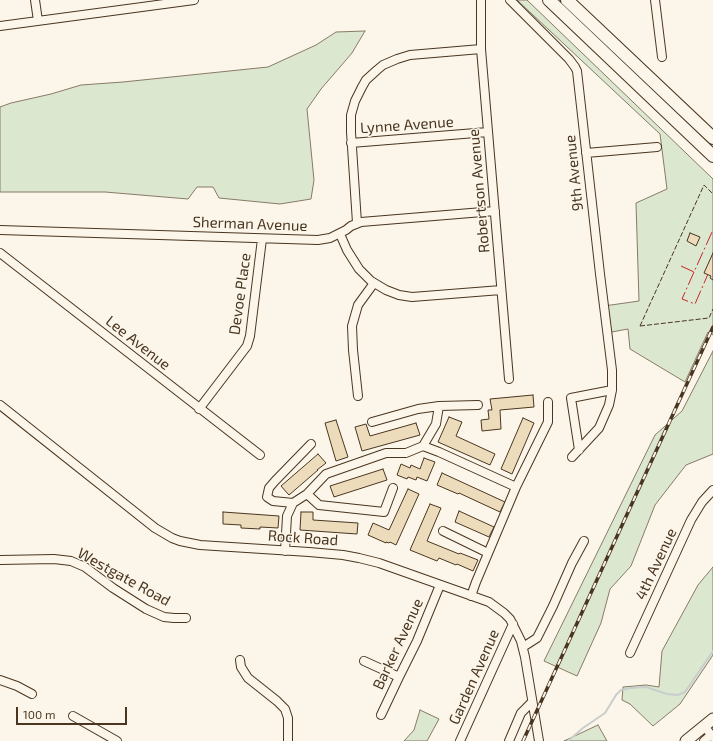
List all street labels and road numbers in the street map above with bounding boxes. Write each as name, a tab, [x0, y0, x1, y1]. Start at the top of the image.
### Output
street label: Lynne Avenue	[360, 113, 454, 137]
street label: Robertson Avenue	[465, 128, 493, 254]
street label: 9th Avenue	[561, 134, 587, 212]
street label: Sherman Avenue	[192, 213, 308, 235]
street label: Devoe Place	[225, 252, 255, 336]
street label: Lee Avenue	[102, 312, 174, 374]
street label: 4th Avenue	[632, 525, 680, 603]
street label: Rock Road	[267, 527, 339, 549]
street label: Westgate Road	[74, 544, 174, 610]
street label: Barker Avenue	[369, 595, 427, 693]
street label: Garden Avenue	[445, 627, 503, 727]

